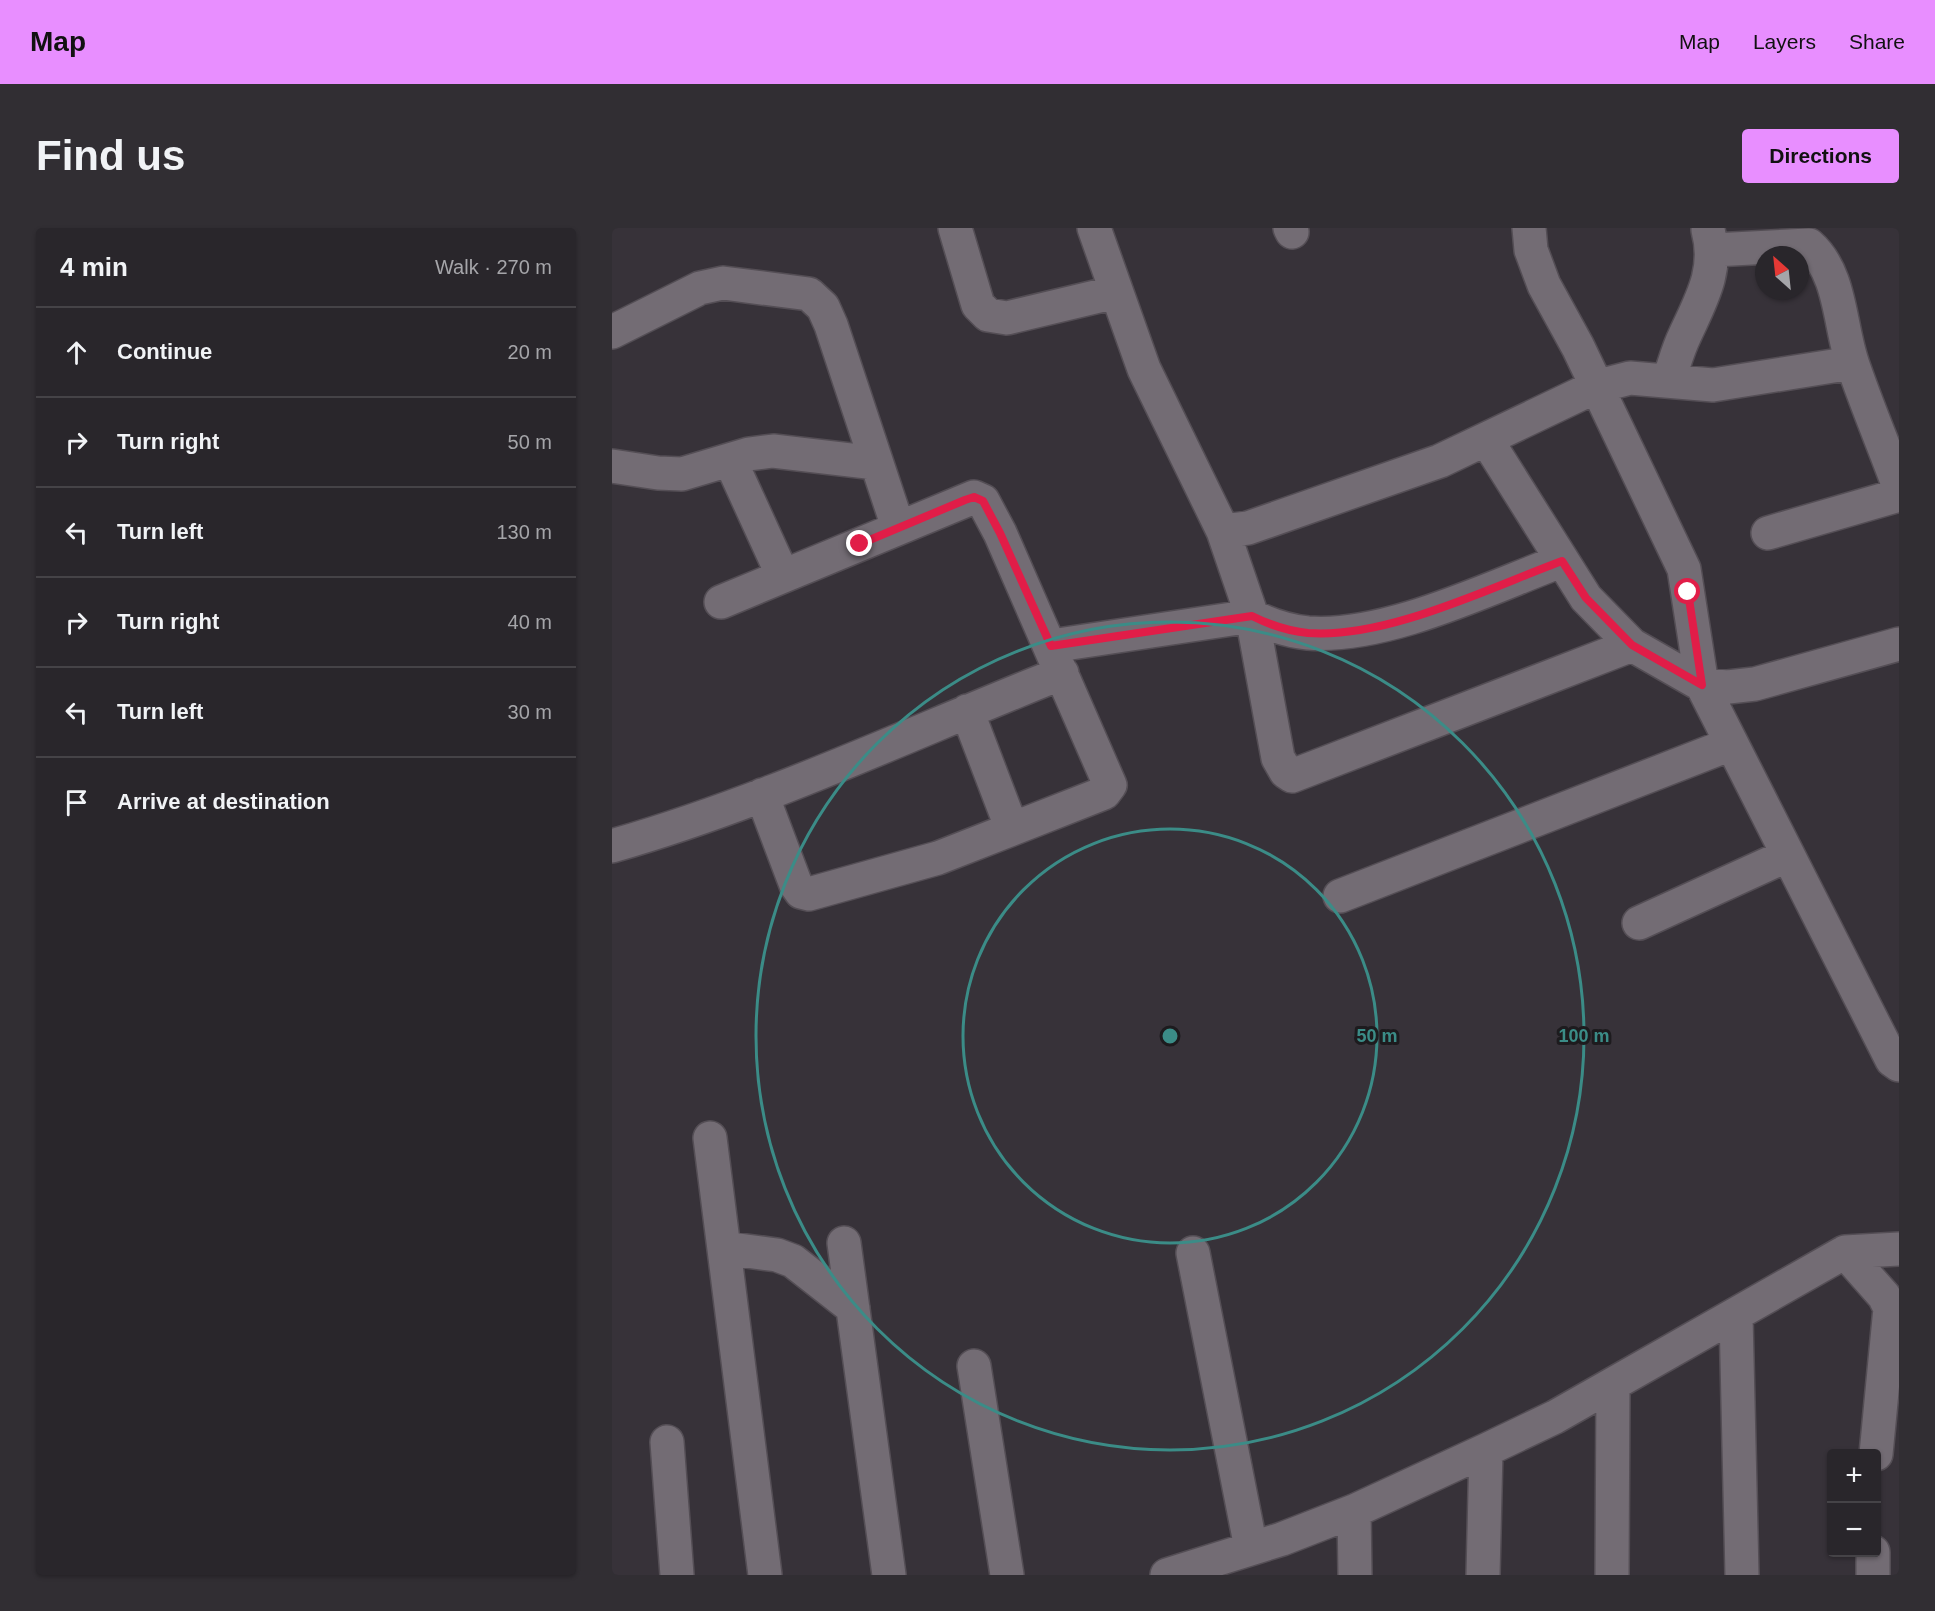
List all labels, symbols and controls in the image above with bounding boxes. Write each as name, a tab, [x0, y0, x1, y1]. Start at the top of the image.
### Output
text: Map	[30, 26, 86, 57]
text: Map	[1679, 30, 1720, 53]
text: Layers	[1753, 30, 1816, 53]
text: Share	[1849, 30, 1905, 53]
button: Directions	[1742, 129, 1899, 183]
text: Find us	[36, 132, 185, 179]
north arrow	[1755, 246, 1809, 300]
text: 4 min	[60, 252, 128, 282]
text: Walk · 270 m	[435, 256, 552, 278]
icon: ahead	[60, 336, 93, 369]
text: Continue	[117, 339, 212, 364]
text: 20 m	[508, 341, 552, 363]
icon: right	[60, 426, 93, 459]
text: Turn right	[117, 429, 219, 454]
text: 50 m	[508, 431, 552, 453]
icon: left	[60, 516, 93, 549]
text: Turn left	[117, 519, 203, 544]
text: 130 m	[496, 521, 552, 543]
route end	[846, 530, 872, 556]
route start	[1674, 578, 1700, 604]
icon: right	[60, 606, 93, 639]
text: Turn right	[117, 609, 219, 634]
text: 40 m	[508, 611, 552, 633]
icon: left	[60, 696, 93, 729]
text: Turn left	[117, 699, 203, 724]
text: 30 m	[508, 701, 552, 723]
icon: arrive	[60, 786, 93, 819]
text: Arrive at destination	[117, 789, 330, 814]
centre of rings	[1160, 1026, 1180, 1046]
text: 50 m	[1356, 1026, 1398, 1046]
text: 100 m	[1558, 1026, 1610, 1046]
map controls	[1827, 1449, 1881, 1557]
button: +	[1827, 1449, 1881, 1503]
button: −	[1827, 1503, 1881, 1557]

